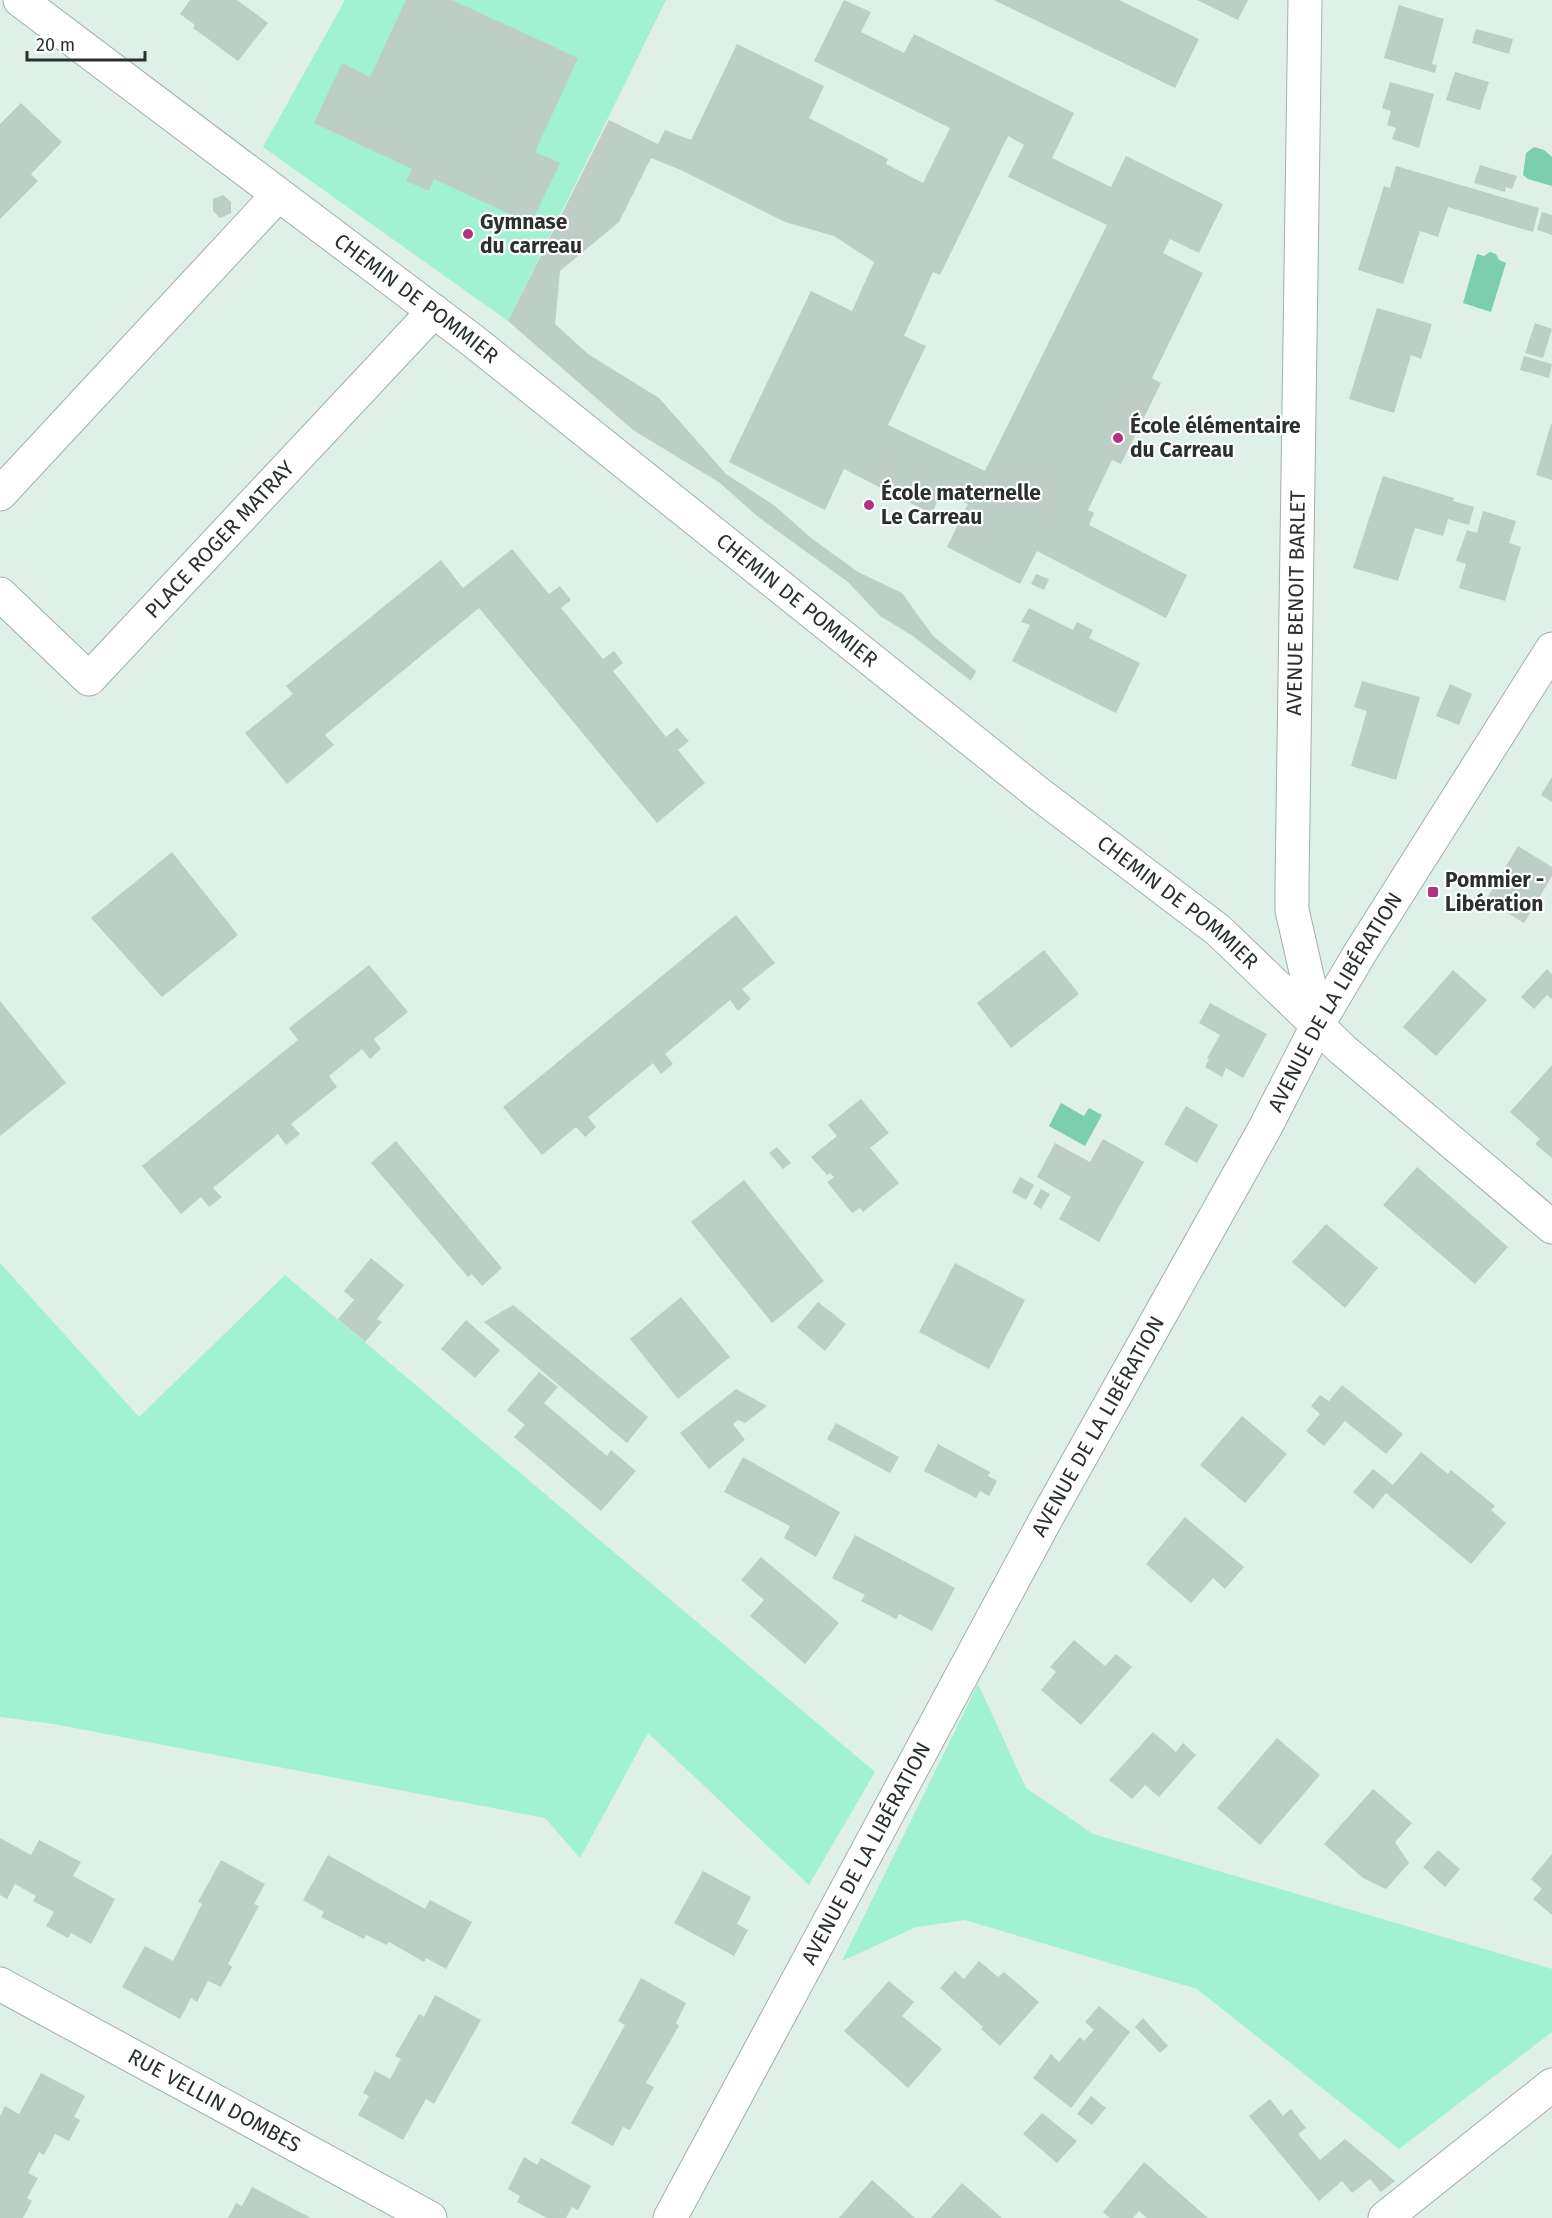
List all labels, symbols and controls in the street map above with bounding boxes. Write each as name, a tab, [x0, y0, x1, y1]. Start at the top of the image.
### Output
scale bar	[27, 24, 146, 62]
text: 20 m	[36, 34, 75, 56]
place label: Gymnase du carreau	[480, 209, 582, 259]
marker: Gymnase du carreau	[461, 227, 475, 241]
street label: CHEMIN DE POMMIER	[329, 228, 504, 369]
place label: École élémentaire du Carreau	[1130, 412, 1301, 463]
marker: École élémentaire du Carreau	[1111, 431, 1125, 445]
street label: PLACE ROGER MATRAY	[139, 455, 300, 624]
place label: École maternelle Le Carreau	[881, 479, 1041, 530]
street label: AVENUE BENOIT BARLET	[1281, 490, 1311, 716]
marker: École maternelle Le Carreau	[862, 498, 876, 512]
street label: CHEMIN DE POMMIER	[711, 528, 883, 673]
street label: CHEMIN DE POMMIER	[1092, 830, 1264, 975]
place label: Pommier - Libération	[1445, 867, 1544, 917]
marker: Pommier - Libération	[1426, 885, 1440, 899]
street label: AVENUE DE LA LIBÉRATION	[1262, 888, 1408, 1116]
street label: AVENUE DE LA LIBÉRATION	[1026, 1311, 1170, 1541]
street label: AVENUE DE LA LIBÉRATION	[796, 1738, 936, 1969]
street label: RUE VELLIN DOMBES	[123, 2043, 305, 2158]

